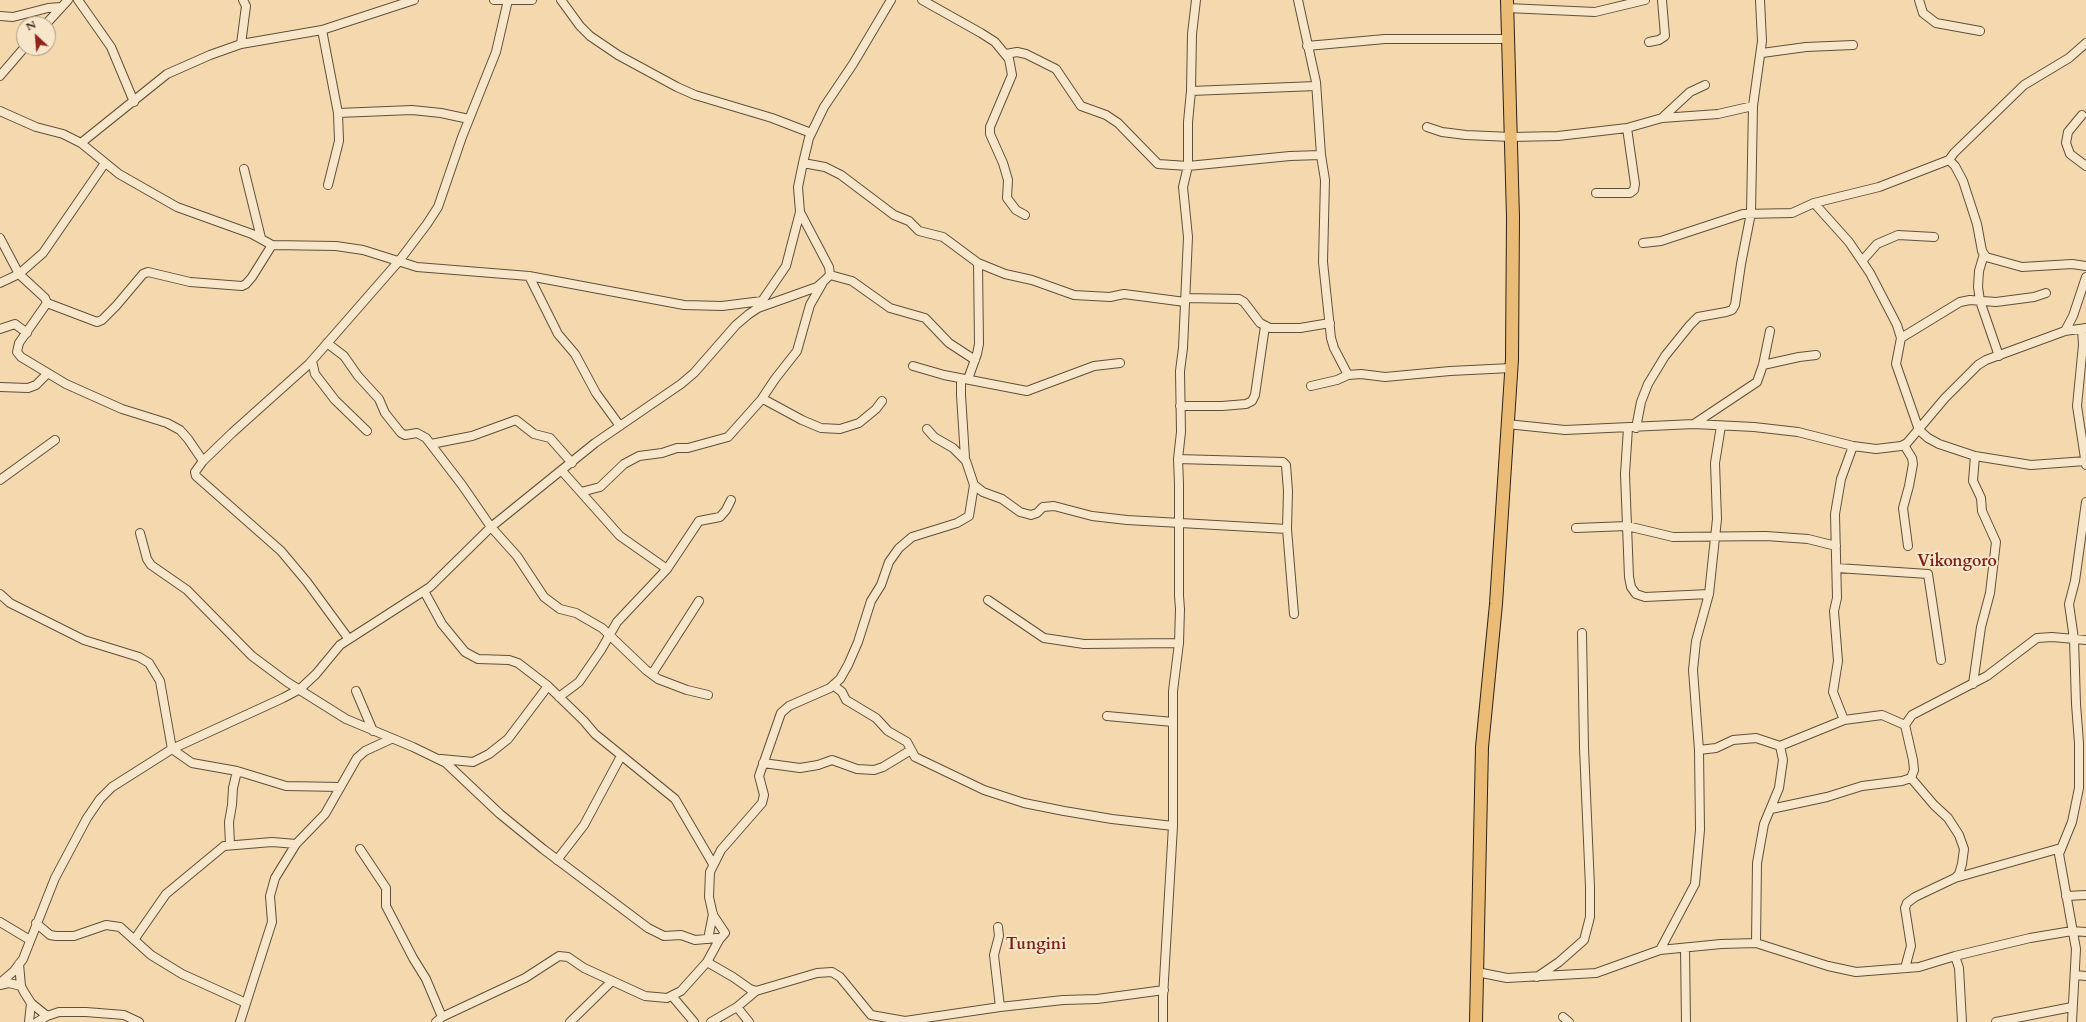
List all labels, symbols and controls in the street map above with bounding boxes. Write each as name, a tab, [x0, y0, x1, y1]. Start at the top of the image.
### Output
north arrow	[16, 16, 56, 56]
text: N	[23, 17, 39, 35]
district label: Vikongoro	[1917, 552, 1997, 572]
district label: Tungini	[1006, 935, 1066, 955]

